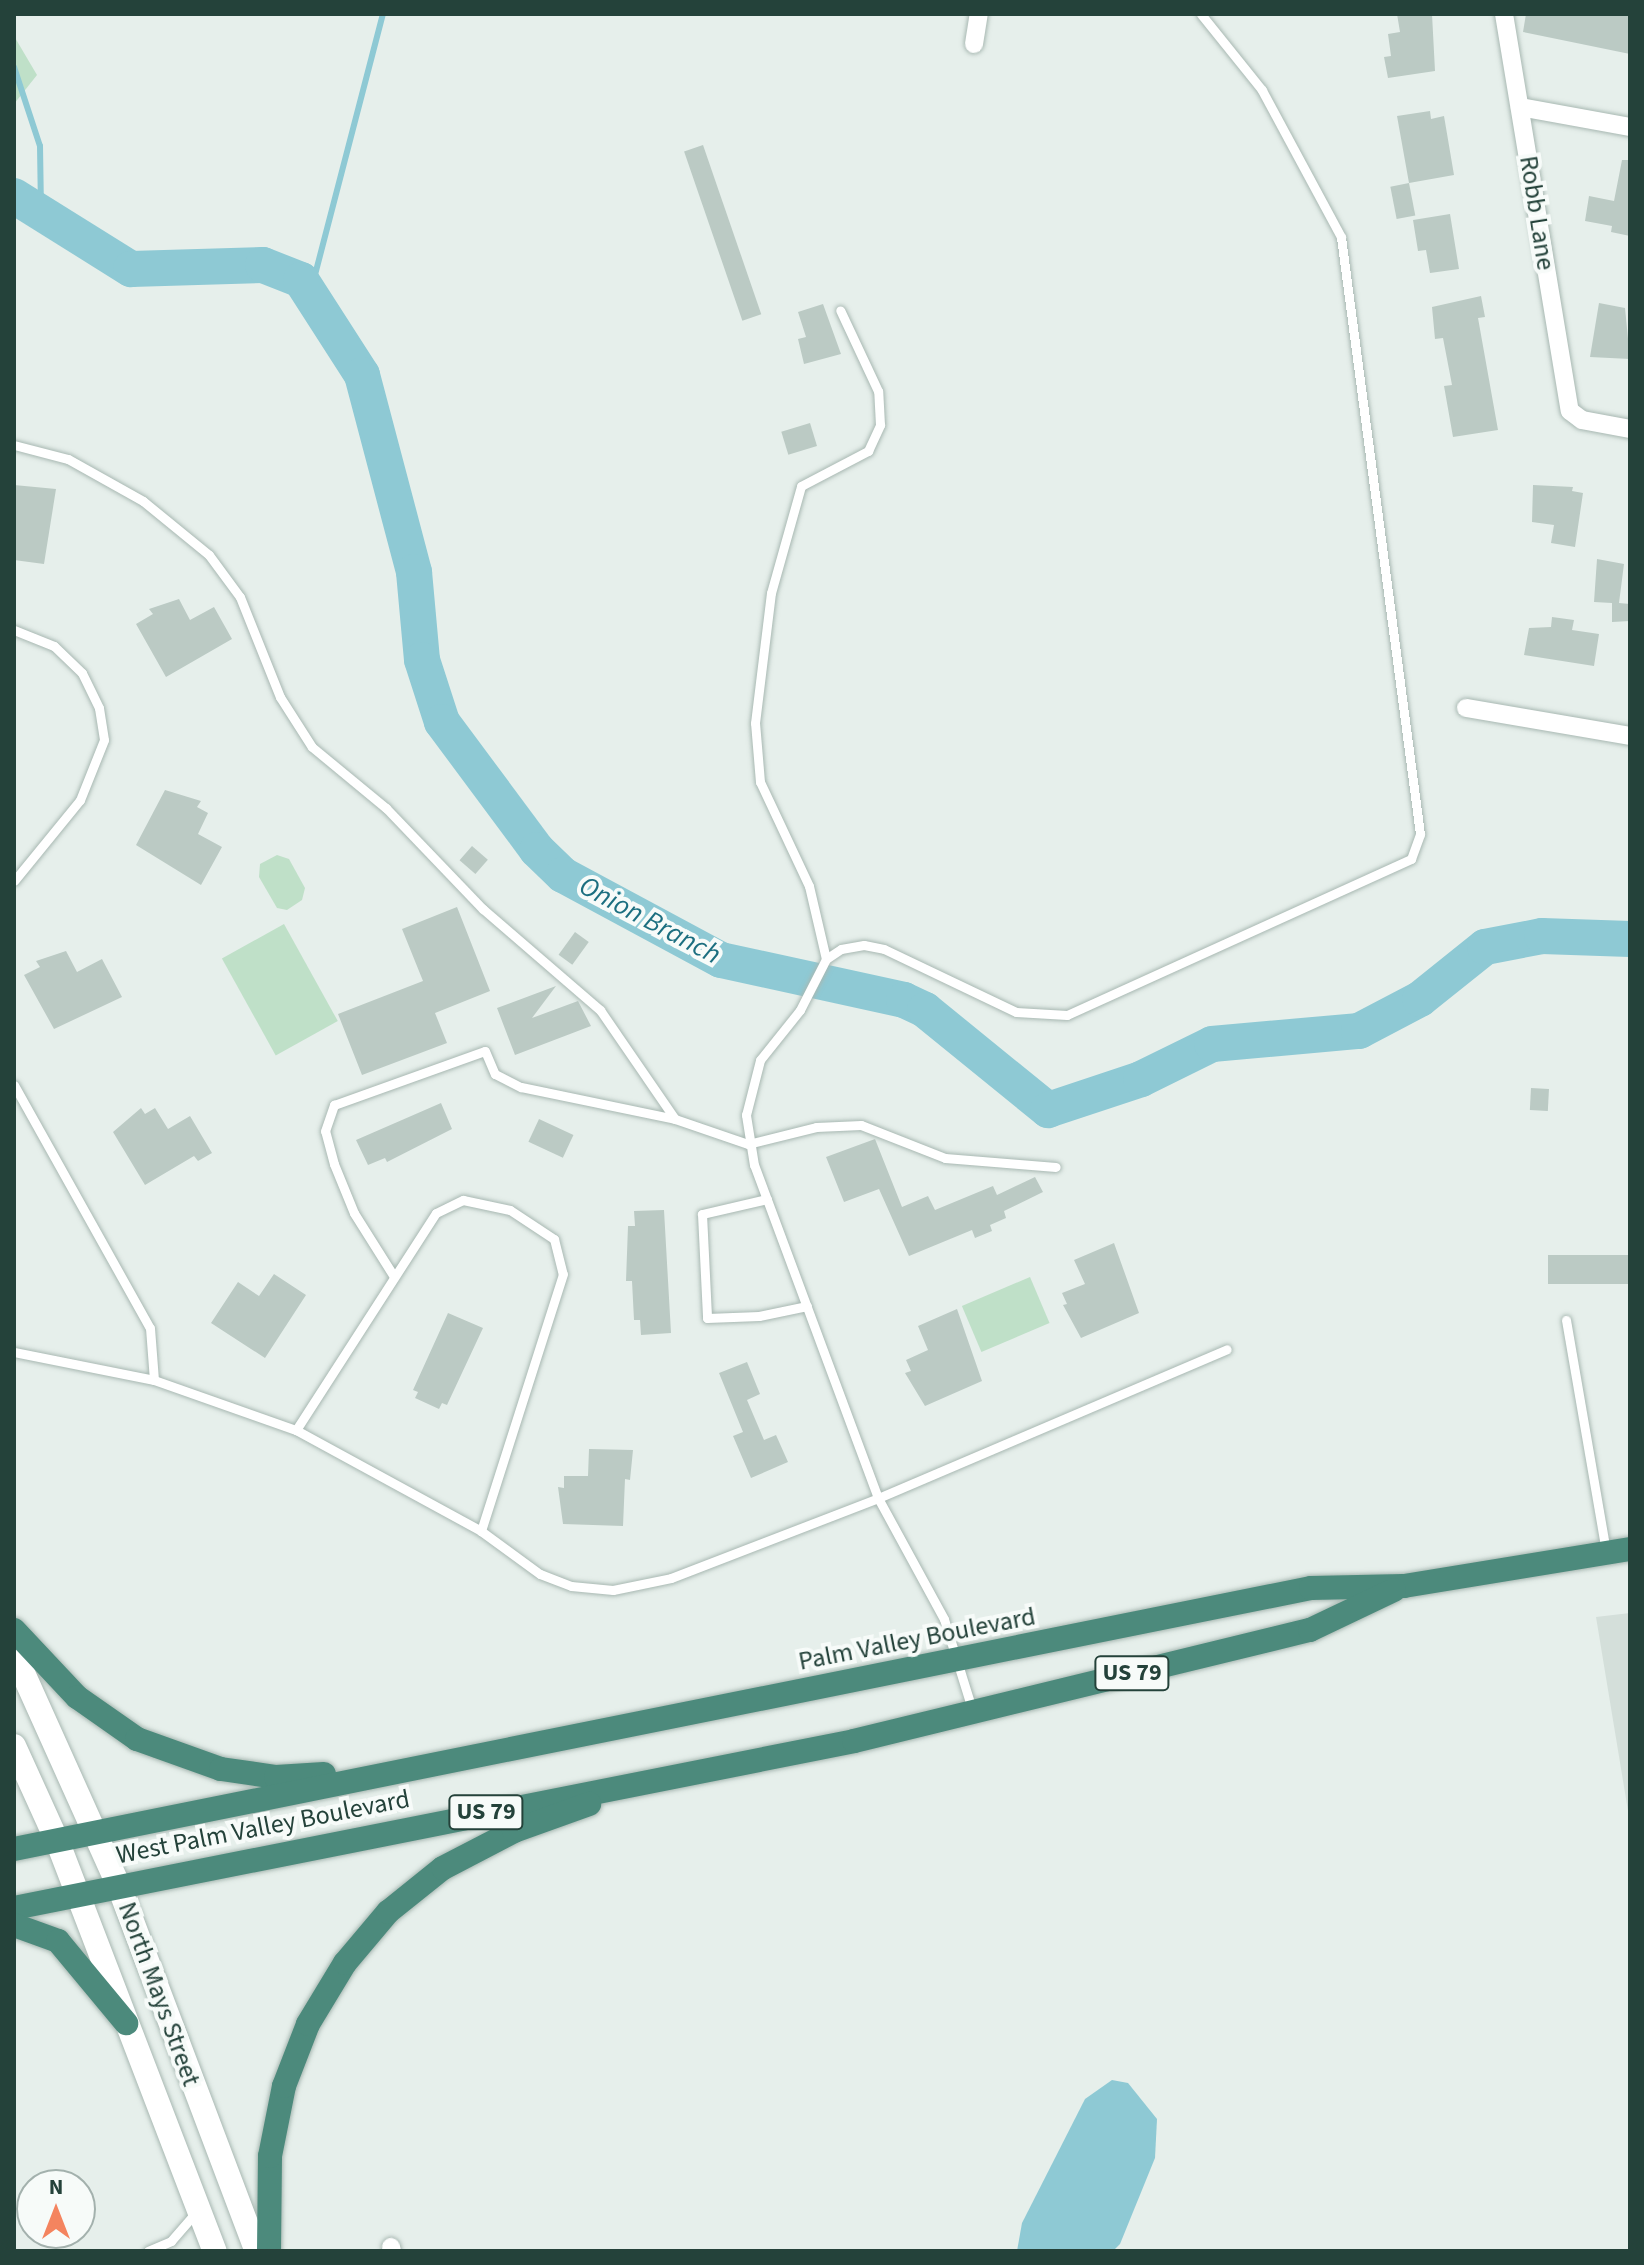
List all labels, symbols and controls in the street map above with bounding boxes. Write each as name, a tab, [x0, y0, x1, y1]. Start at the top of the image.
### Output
street label: Robb Lane	[1513, 154, 1561, 272]
water label: Onion Branch	[573, 869, 727, 971]
street label: Palm Valley Boulevard	[796, 1601, 1038, 1677]
road number: US 79	[1094, 1653, 1170, 1693]
street label: West Palm Valley Boulevard	[114, 1783, 412, 1871]
road number: US 79	[448, 1792, 524, 1832]
street label: North Mays Street	[111, 1898, 207, 2090]
north arrow	[16, 2169, 96, 2249]
text: N	[49, 2171, 63, 2203]

